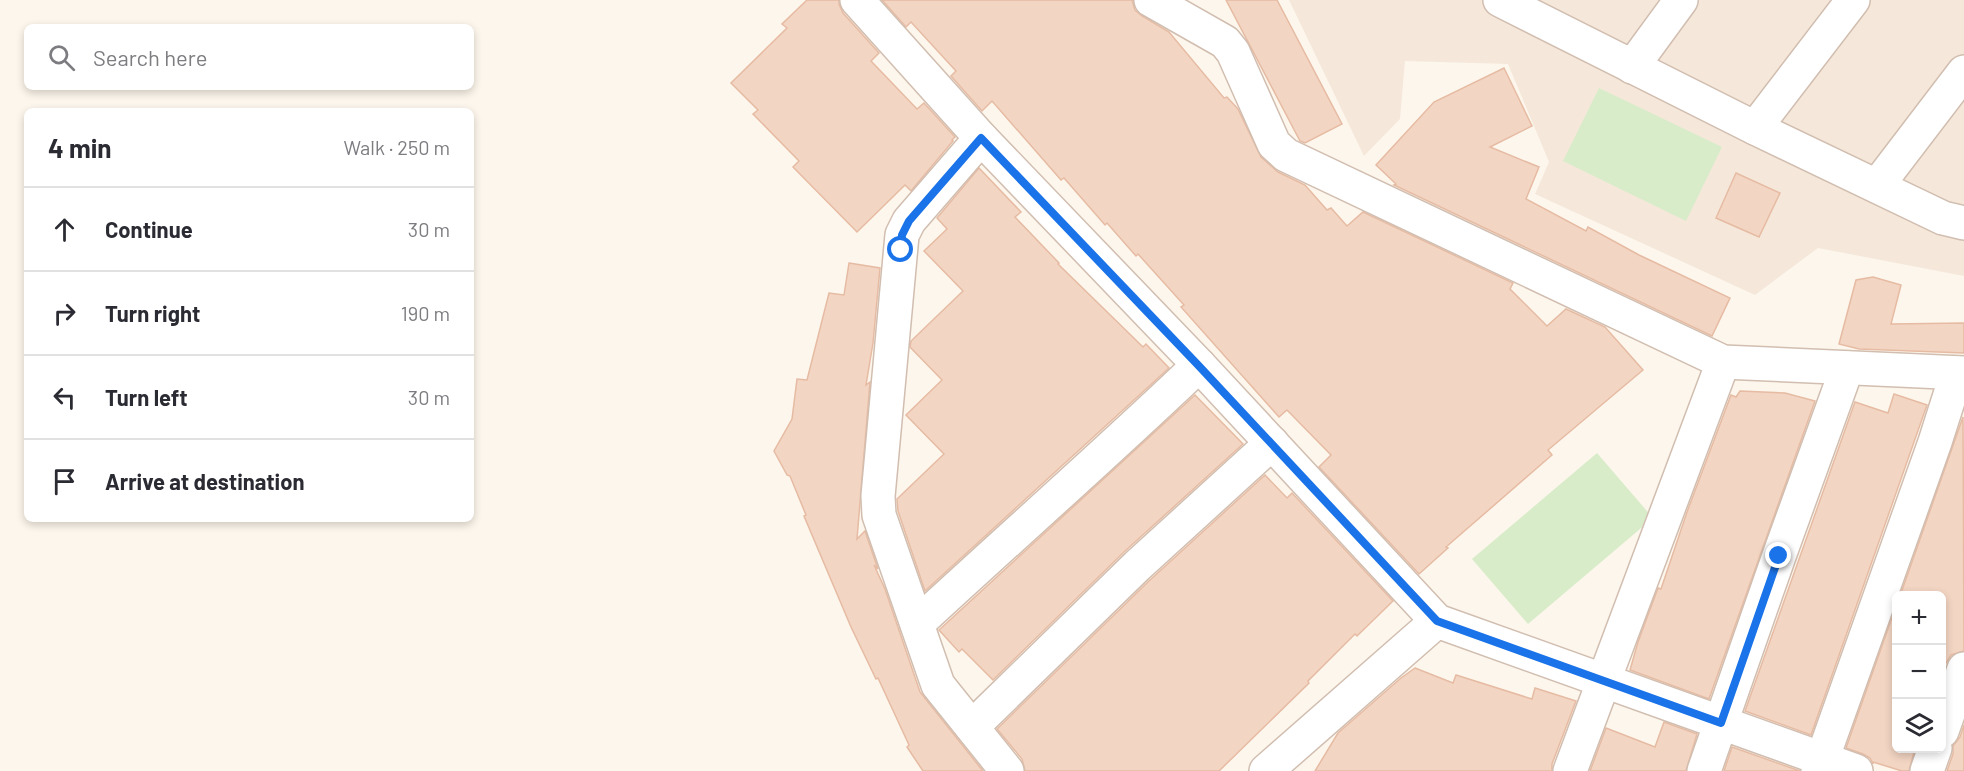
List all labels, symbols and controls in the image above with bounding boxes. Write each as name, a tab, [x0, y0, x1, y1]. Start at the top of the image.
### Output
search box	[24, 24, 474, 90]
icon: search	[45, 41, 78, 74]
text: Search here	[93, 44, 207, 70]
text: 4 min	[48, 132, 112, 163]
text: Walk · 250 m	[344, 135, 450, 159]
icon: ahead	[48, 213, 81, 246]
text: Continue	[105, 216, 193, 242]
text: 30 m	[408, 217, 450, 241]
route start	[887, 236, 913, 262]
icon: right	[48, 297, 81, 330]
text: Turn right	[105, 300, 200, 326]
text: 190 m	[401, 301, 450, 325]
icon: left	[48, 381, 81, 414]
text: Turn left	[105, 384, 188, 410]
text: 30 m	[408, 385, 450, 409]
icon: arrive	[48, 465, 81, 498]
text: Arrive at destination	[105, 468, 304, 494]
route end	[1765, 542, 1791, 568]
map controls	[1892, 591, 1946, 753]
button: +	[1892, 591, 1946, 645]
button: −	[1892, 645, 1946, 699]
button: layers	[1892, 699, 1946, 753]

